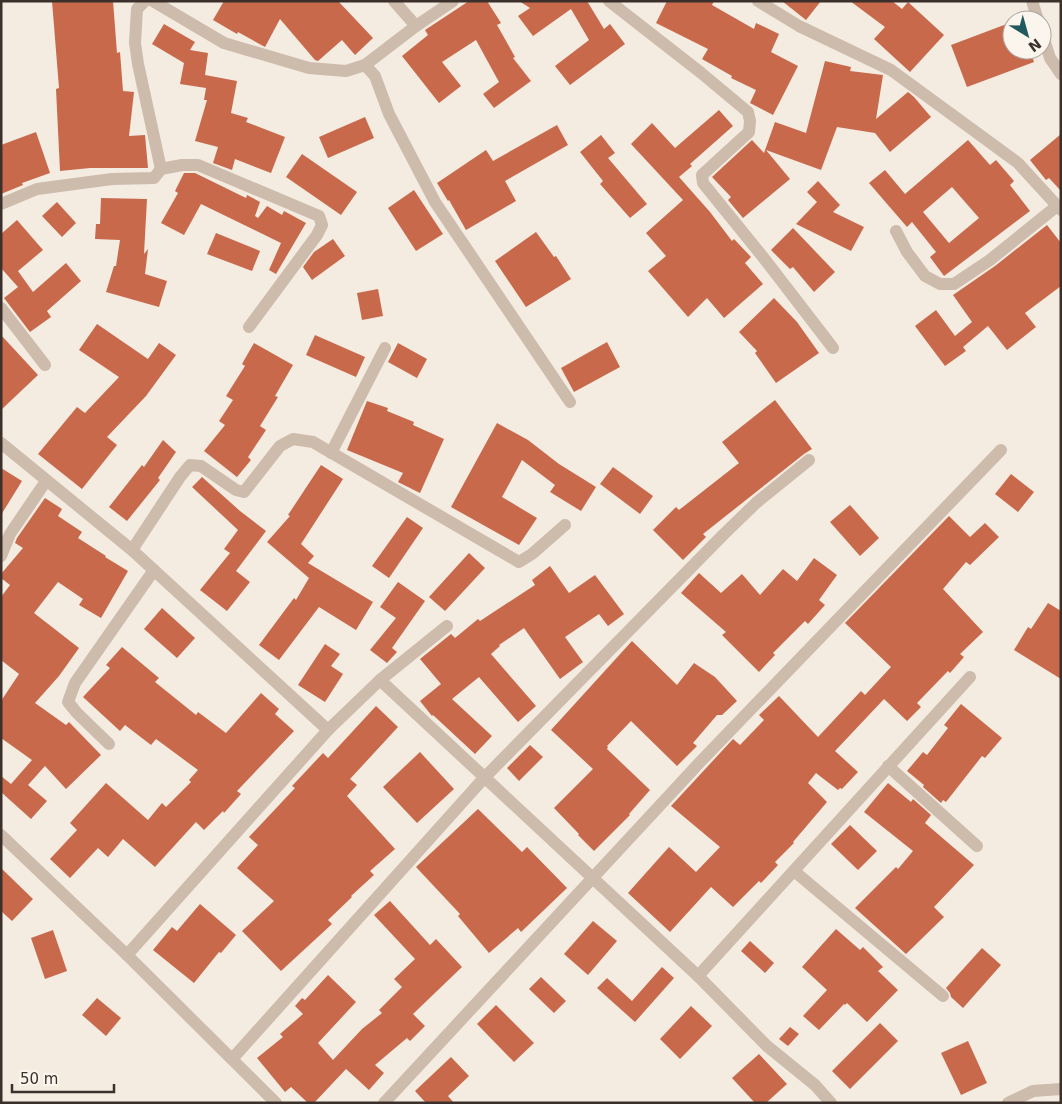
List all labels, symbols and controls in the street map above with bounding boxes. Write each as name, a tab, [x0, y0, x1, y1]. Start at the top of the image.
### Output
north arrow	[1002, 10, 1052, 60]
text: N	[1025, 35, 1044, 55]
scale bar	[12, 1062, 115, 1094]
text: 50 m	[20, 1070, 58, 1088]

